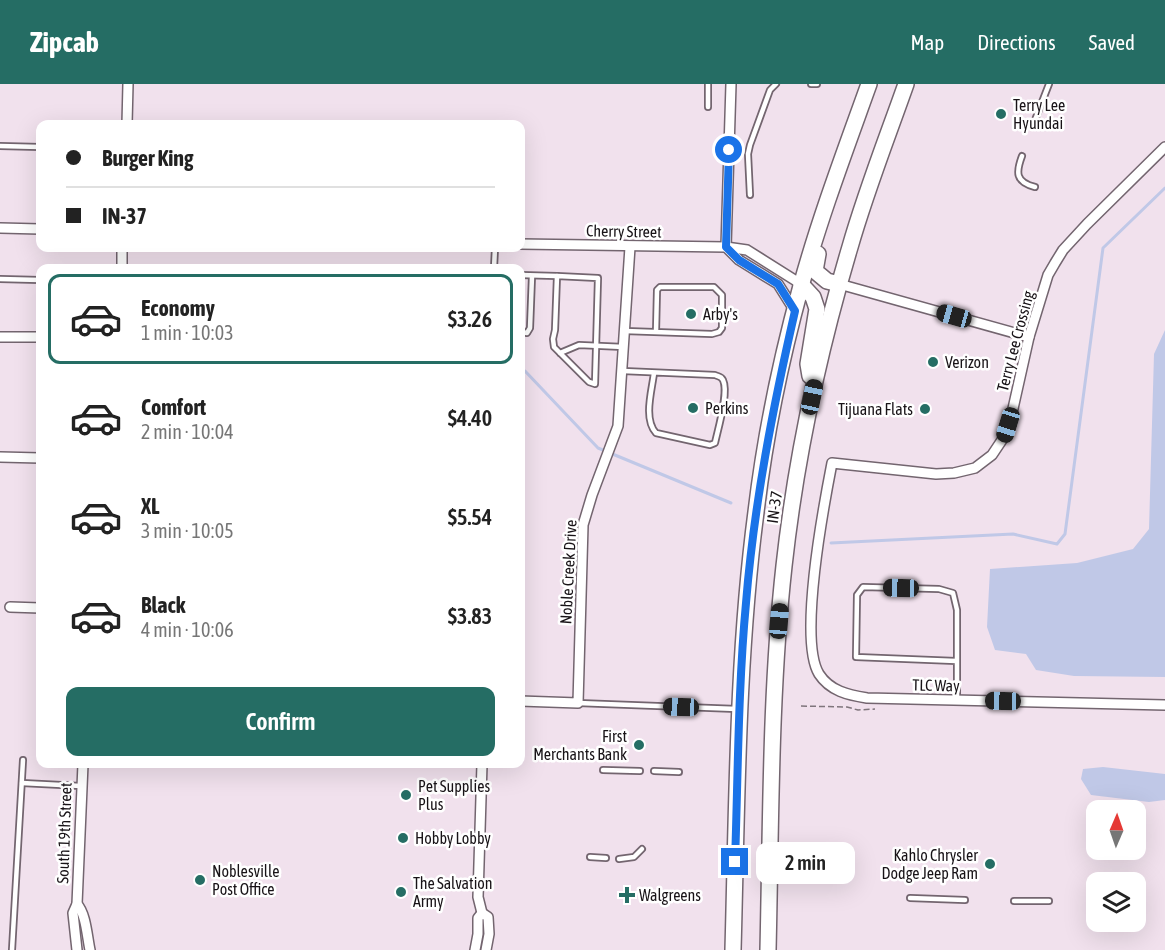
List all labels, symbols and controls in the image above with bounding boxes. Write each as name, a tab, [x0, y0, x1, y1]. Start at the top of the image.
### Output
text: Zipcab	[30, 26, 99, 58]
text: Map	[910, 30, 944, 54]
text: Directions	[977, 30, 1056, 54]
text: Saved	[1089, 30, 1135, 54]
place label: Terry Lee Hyundai	[1013, 96, 1065, 133]
marker: Terry Lee Hyundai	[994, 107, 1008, 121]
route start	[715, 136, 742, 163]
text: Burger King	[102, 145, 193, 171]
text: IN-37	[102, 203, 147, 229]
street label: Cherry Street	[586, 221, 662, 242]
street label: Terry Lee Crossing	[993, 289, 1038, 394]
icon: car	[69, 292, 123, 346]
text: Economy	[141, 295, 215, 321]
car	[934, 302, 974, 330]
place label: Arby's	[703, 305, 738, 324]
text: $3.26	[448, 306, 492, 332]
marker: Arby's	[684, 307, 698, 321]
text: 1 min · 10:03	[141, 321, 234, 344]
place label: Verizon	[945, 353, 989, 371]
marker: Verizon	[926, 355, 940, 369]
car	[799, 378, 825, 416]
icon: car	[69, 391, 123, 445]
text: Comfort	[141, 394, 206, 420]
place label: Perkins	[705, 399, 749, 417]
place label: Tijuana Flats	[838, 400, 913, 419]
marker: Perkins	[686, 401, 700, 415]
marker: Tijuana Flats	[918, 402, 932, 416]
text: $4.40	[448, 405, 492, 431]
car	[994, 405, 1022, 445]
text: 2 min · 10:04	[141, 420, 234, 443]
icon: car	[69, 490, 123, 544]
street label: IN-37	[763, 490, 785, 524]
text: XL	[141, 493, 159, 519]
text: $5.54	[448, 504, 492, 530]
text: 3 min · 10:05	[141, 519, 234, 542]
street label: Noble Creek Drive	[556, 519, 580, 625]
car	[883, 579, 919, 597]
icon: car	[69, 589, 123, 643]
text: Black	[141, 592, 185, 618]
car	[768, 602, 790, 640]
text: $3.83	[448, 603, 492, 629]
text: 4 min · 10:06	[141, 618, 234, 641]
street label: TLC Way	[912, 676, 960, 695]
button: Confirm	[66, 687, 495, 756]
car	[985, 692, 1021, 710]
car	[663, 697, 699, 717]
place label: First Merchants Bank	[533, 727, 627, 763]
marker: First Merchants Bank	[632, 738, 646, 752]
place label: Pet Supplies Plus	[418, 777, 491, 813]
street label: South 19th Street	[53, 782, 75, 884]
marker: Pet Supplies Plus	[399, 788, 413, 802]
north arrow	[1086, 800, 1146, 860]
map controls	[1086, 800, 1146, 932]
place label: Hobby Lobby	[415, 829, 491, 848]
marker: Hobby Lobby	[396, 831, 410, 845]
callout: 2 min	[756, 841, 855, 883]
place label: Kahlo Chrysler Dodge Jeep Ram	[882, 846, 978, 883]
route end	[721, 848, 748, 875]
text: 2 min	[785, 851, 826, 874]
marker: Kahlo Chrysler Dodge Jeep Ram	[983, 857, 997, 871]
place label: Noblesville Post Office	[212, 862, 279, 898]
button: layers	[1086, 872, 1146, 932]
marker: Noblesville Post Office	[193, 873, 207, 887]
place label: The Salvation Army	[413, 874, 493, 911]
marker: The Salvation Army	[394, 885, 408, 899]
place label: Walgreens	[639, 886, 701, 905]
marker: Walgreens	[620, 888, 634, 902]

